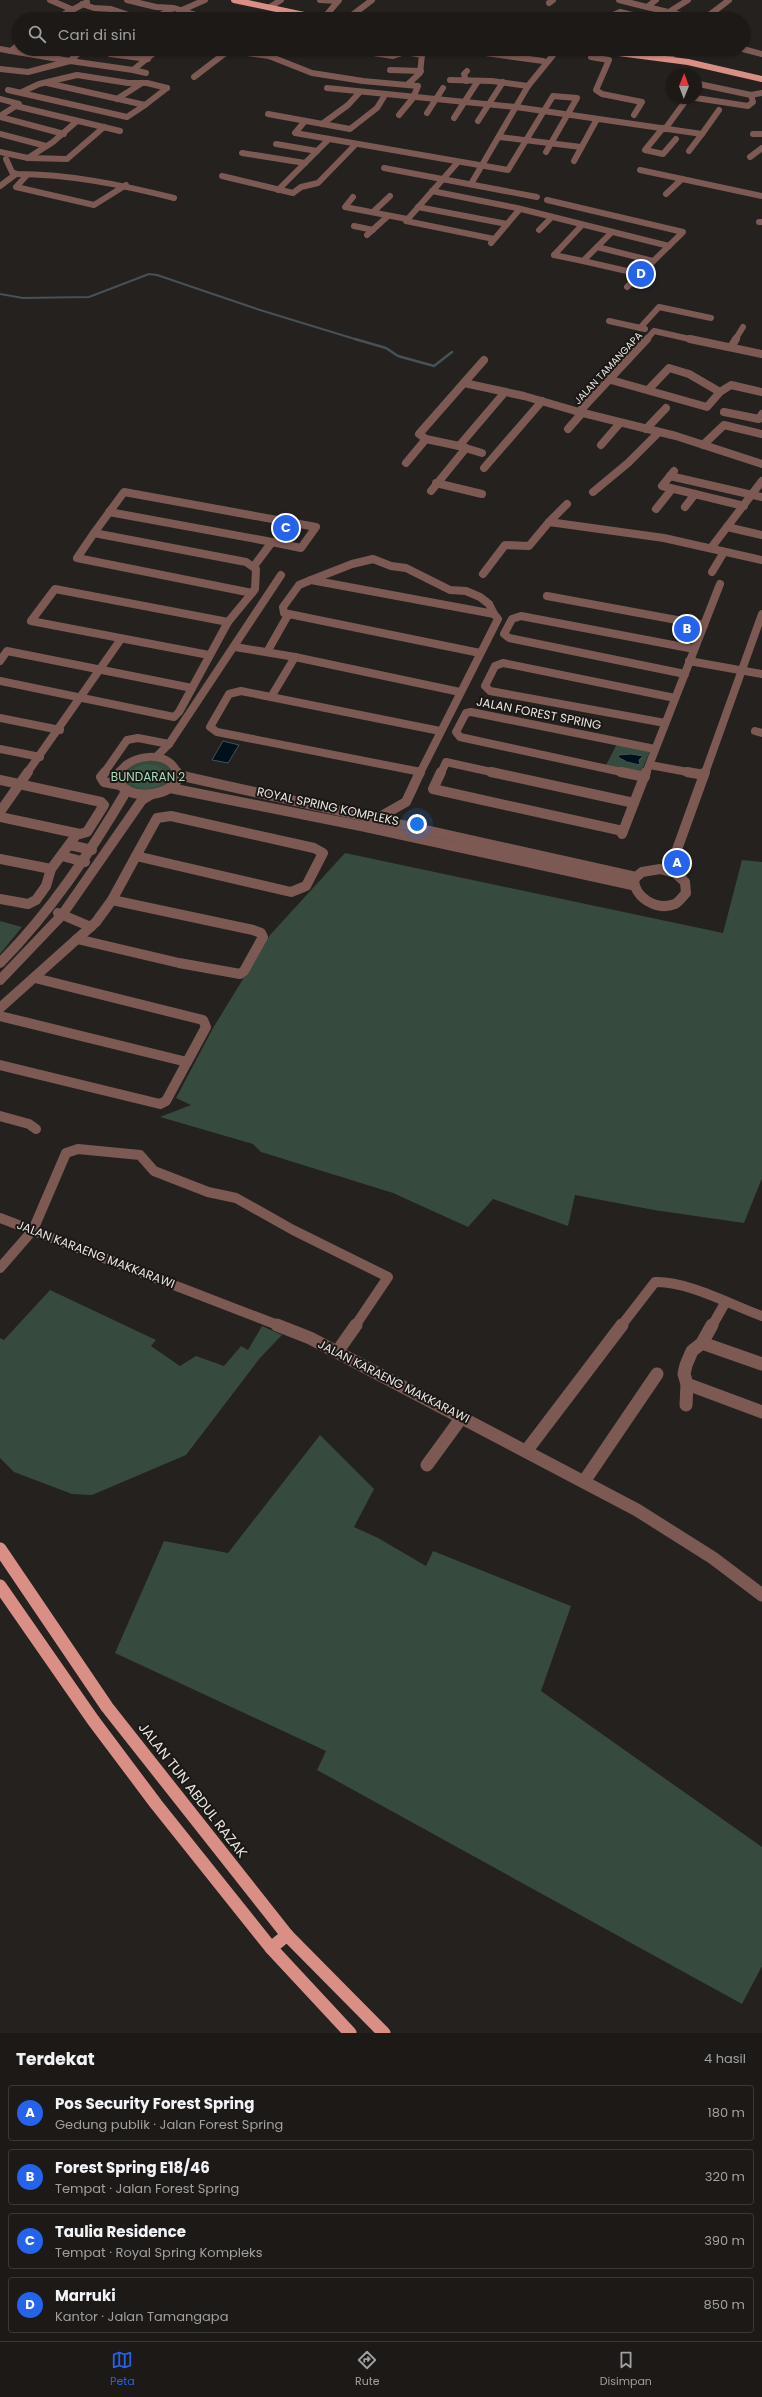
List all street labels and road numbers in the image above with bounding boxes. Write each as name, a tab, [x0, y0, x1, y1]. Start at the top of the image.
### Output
street label: JALAN TAMANGAPA	[570, 328, 646, 408]
street label: JALAN FOREST SPRING	[475, 693, 603, 733]
street label: ROYAL SPRING KOMPLEKS	[255, 783, 401, 829]
street label: JALAN KARAENG MAKKARAWI	[14, 1216, 178, 1292]
street label: JALAN KARAENG MAKKARAWI	[315, 1335, 473, 1427]
street label: JALAN TUN ABDUL RAZAK	[134, 1718, 253, 1862]

